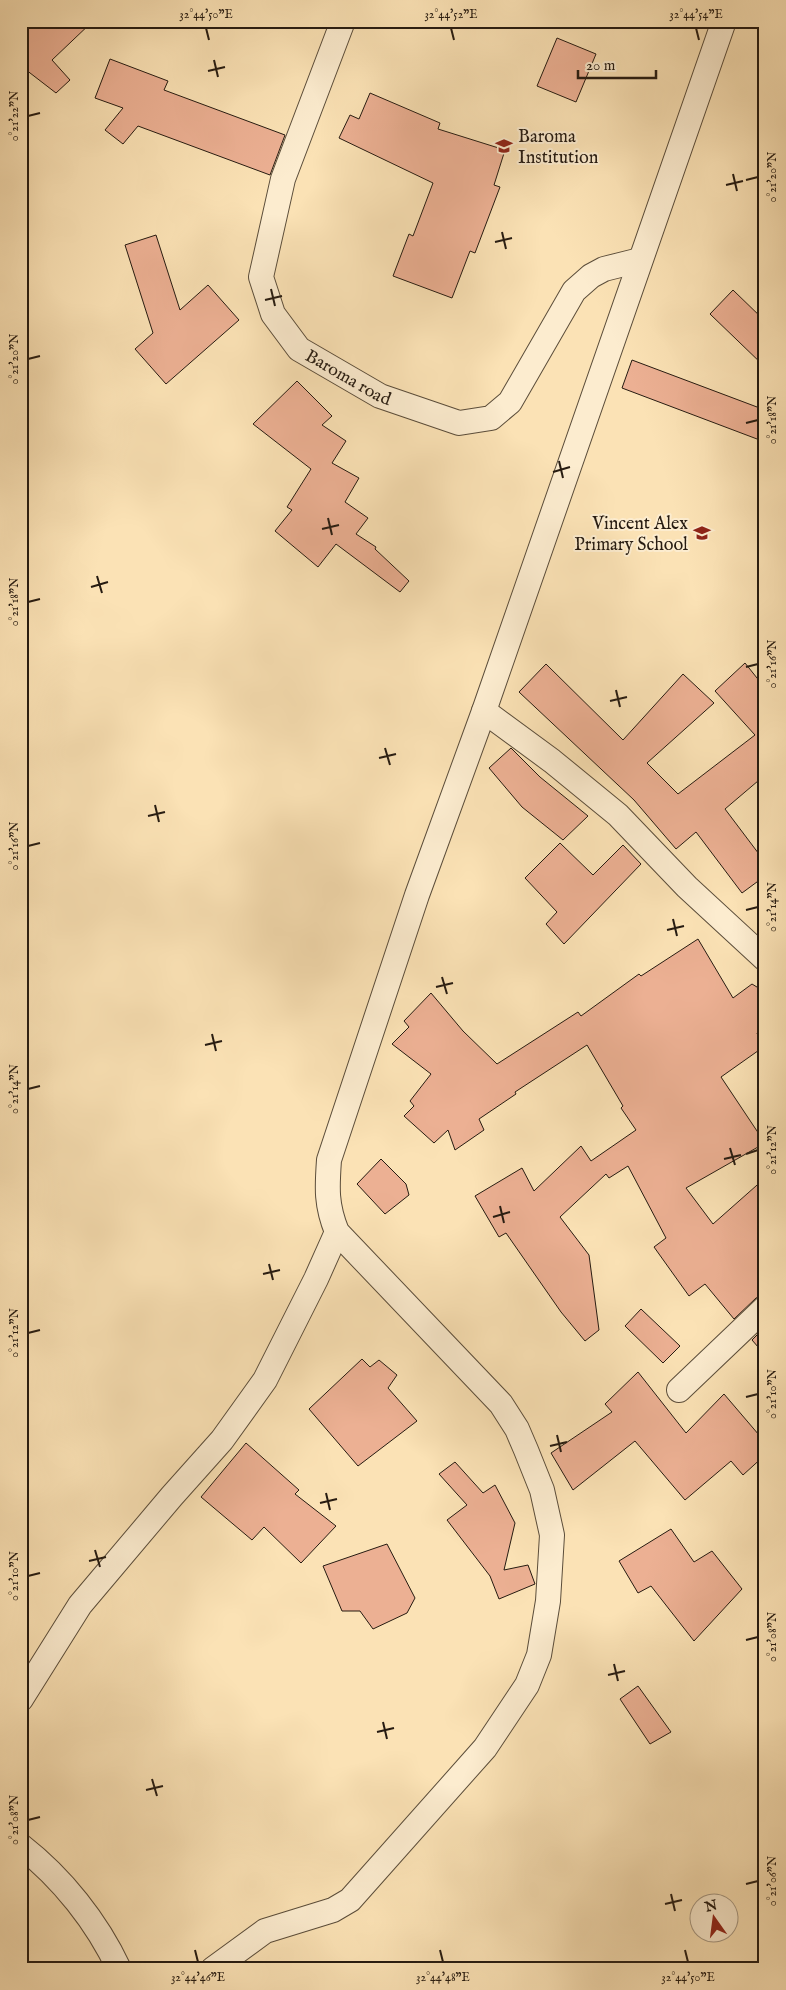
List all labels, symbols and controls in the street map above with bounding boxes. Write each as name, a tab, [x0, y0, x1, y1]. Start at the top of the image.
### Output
text: 32°44'50"E	[179, 7, 233, 22]
text: 32°44'52"E	[424, 7, 478, 22]
text: 32°44'54"E	[669, 7, 723, 22]
scale bar	[578, 48, 656, 80]
text: 20 m	[586, 56, 616, 75]
text: 0°21'22"N	[7, 90, 22, 141]
place label: Baroma Institution	[518, 126, 599, 170]
school or university icon: Baroma Institution	[494, 136, 514, 156]
text: 0°21'20"N	[765, 151, 780, 202]
text: 0°21'20"N	[7, 333, 22, 384]
street label: Baroma road	[301, 345, 394, 412]
text: 0°21'18"N	[765, 395, 780, 444]
place label: Vincent Alex Primary School	[574, 513, 688, 557]
school or university icon: Vincent Alex Primary School	[692, 523, 712, 543]
text: 0°21'18"N	[7, 577, 22, 626]
text: 0°21'16"N	[765, 639, 780, 688]
text: 0°21'16"N	[7, 821, 22, 870]
text: 0°21'14"N	[765, 881, 780, 932]
text: 0°21'14"N	[7, 1063, 22, 1114]
text: 0°21'12"N	[765, 1125, 780, 1175]
text: 0°21'12"N	[7, 1308, 22, 1358]
text: 0°21'10"N	[765, 1369, 780, 1419]
text: 0°21'10"N	[7, 1551, 22, 1601]
text: 0°21'08"N	[765, 1611, 780, 1662]
text: 0°21'08"N	[7, 1794, 22, 1845]
text: 0°21'06"N	[765, 1855, 780, 1906]
north arrow	[688, 1892, 738, 1942]
text: N	[702, 1896, 719, 1917]
text: 32°44'46"E	[171, 1970, 225, 1985]
text: 32°44'48"E	[416, 1970, 470, 1985]
text: 32°44'50"E	[661, 1970, 715, 1985]

